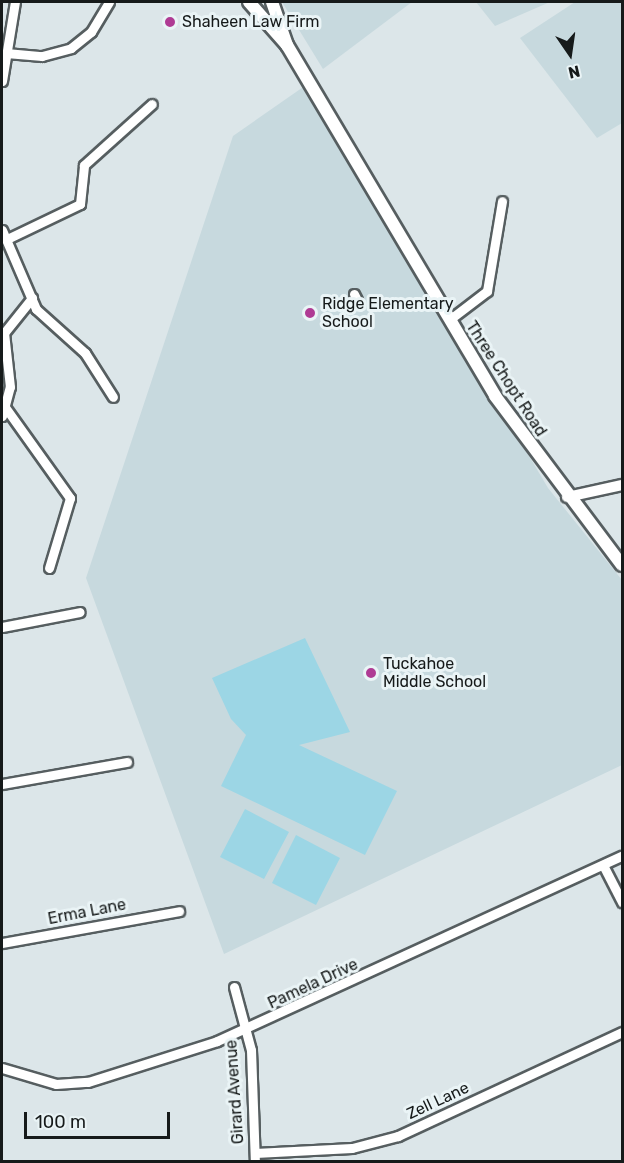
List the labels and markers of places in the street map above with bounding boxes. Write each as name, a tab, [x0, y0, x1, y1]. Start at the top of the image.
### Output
place label: Shaheen Law Firm	[182, 12, 320, 32]
marker: Shaheen Law Firm	[163, 15, 177, 29]
place label: Ridge Elementary School	[322, 294, 454, 332]
marker: Ridge Elementary School	[303, 306, 317, 320]
place label: Tuckahoe Middle School	[383, 654, 486, 692]
marker: Tuckahoe Middle School	[364, 666, 378, 680]

